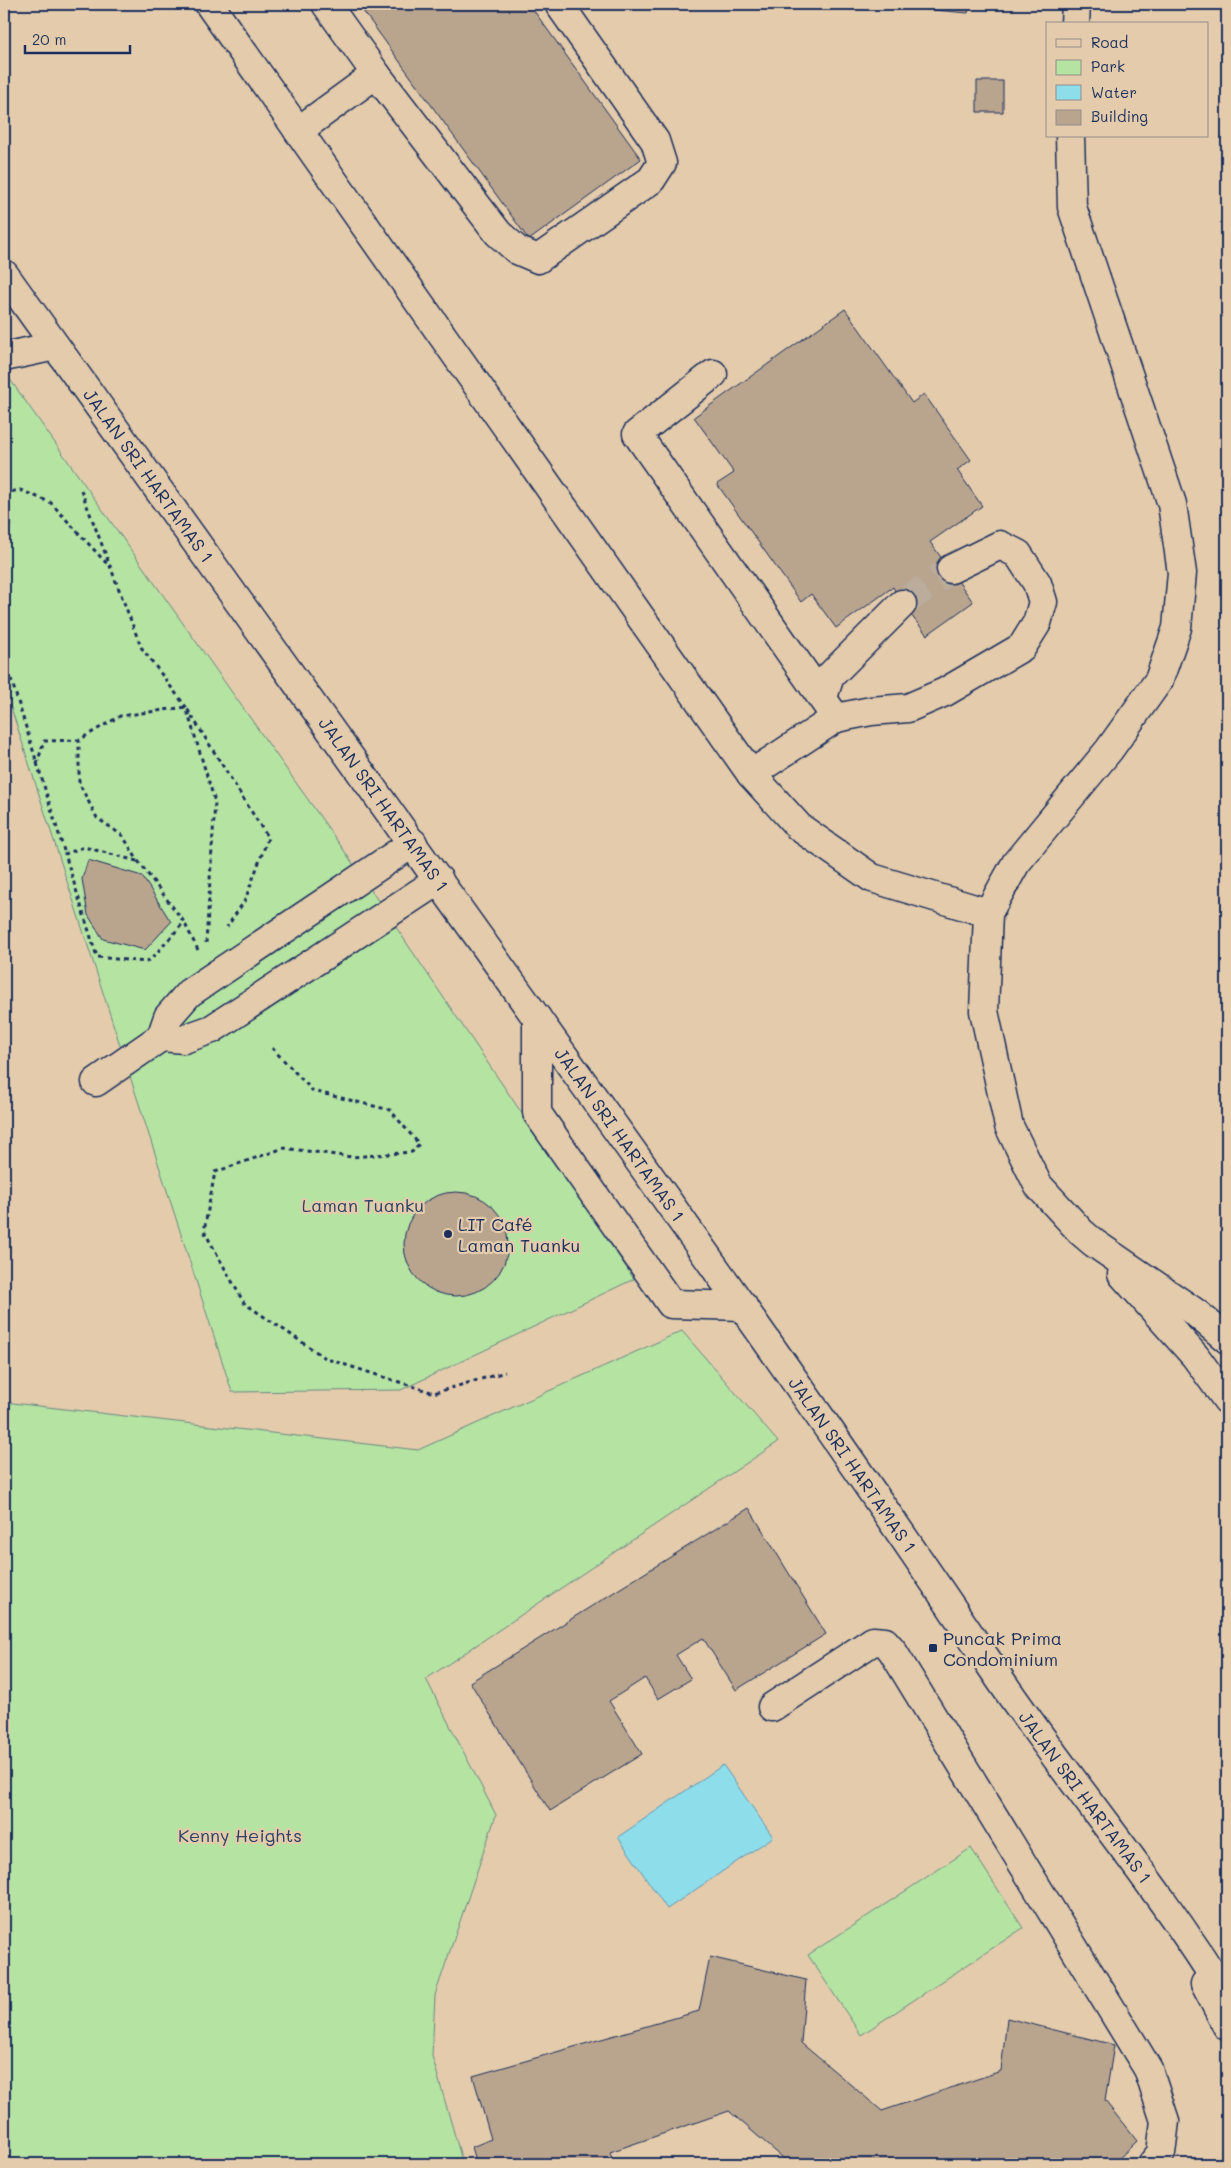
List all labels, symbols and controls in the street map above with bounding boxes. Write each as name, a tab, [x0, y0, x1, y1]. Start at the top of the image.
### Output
scale bar	[25, 22, 130, 54]
legend	[1046, 22, 1208, 138]
text: 20 m	[32, 29, 66, 49]
text: Road	[1091, 32, 1128, 52]
text: Park	[1091, 56, 1125, 76]
text: Water	[1091, 82, 1137, 102]
text: Building	[1091, 106, 1148, 126]
street label: JALAN SRI HARTAMAS 1	[78, 384, 219, 567]
street label: JALAN SRI HARTAMAS 1	[313, 712, 454, 896]
street label: JALAN SRI HARTAMAS 1	[549, 1042, 690, 1226]
park label: Laman Tuanku	[302, 1193, 424, 1217]
place label: LIT Café Laman Tuanku	[458, 1212, 580, 1257]
marker: LIT Café Laman Tuanku	[442, 1228, 454, 1240]
street label: JALAN SRI HARTAMAS 1	[783, 1372, 922, 1557]
place label: Puncak Prima Condominium	[943, 1626, 1062, 1671]
marker: Puncak Prima Condominium	[927, 1642, 939, 1654]
street label: JALAN SRI HARTAMAS 1	[1014, 1706, 1157, 1888]
park label: Kenny Heights	[178, 1823, 302, 1847]

